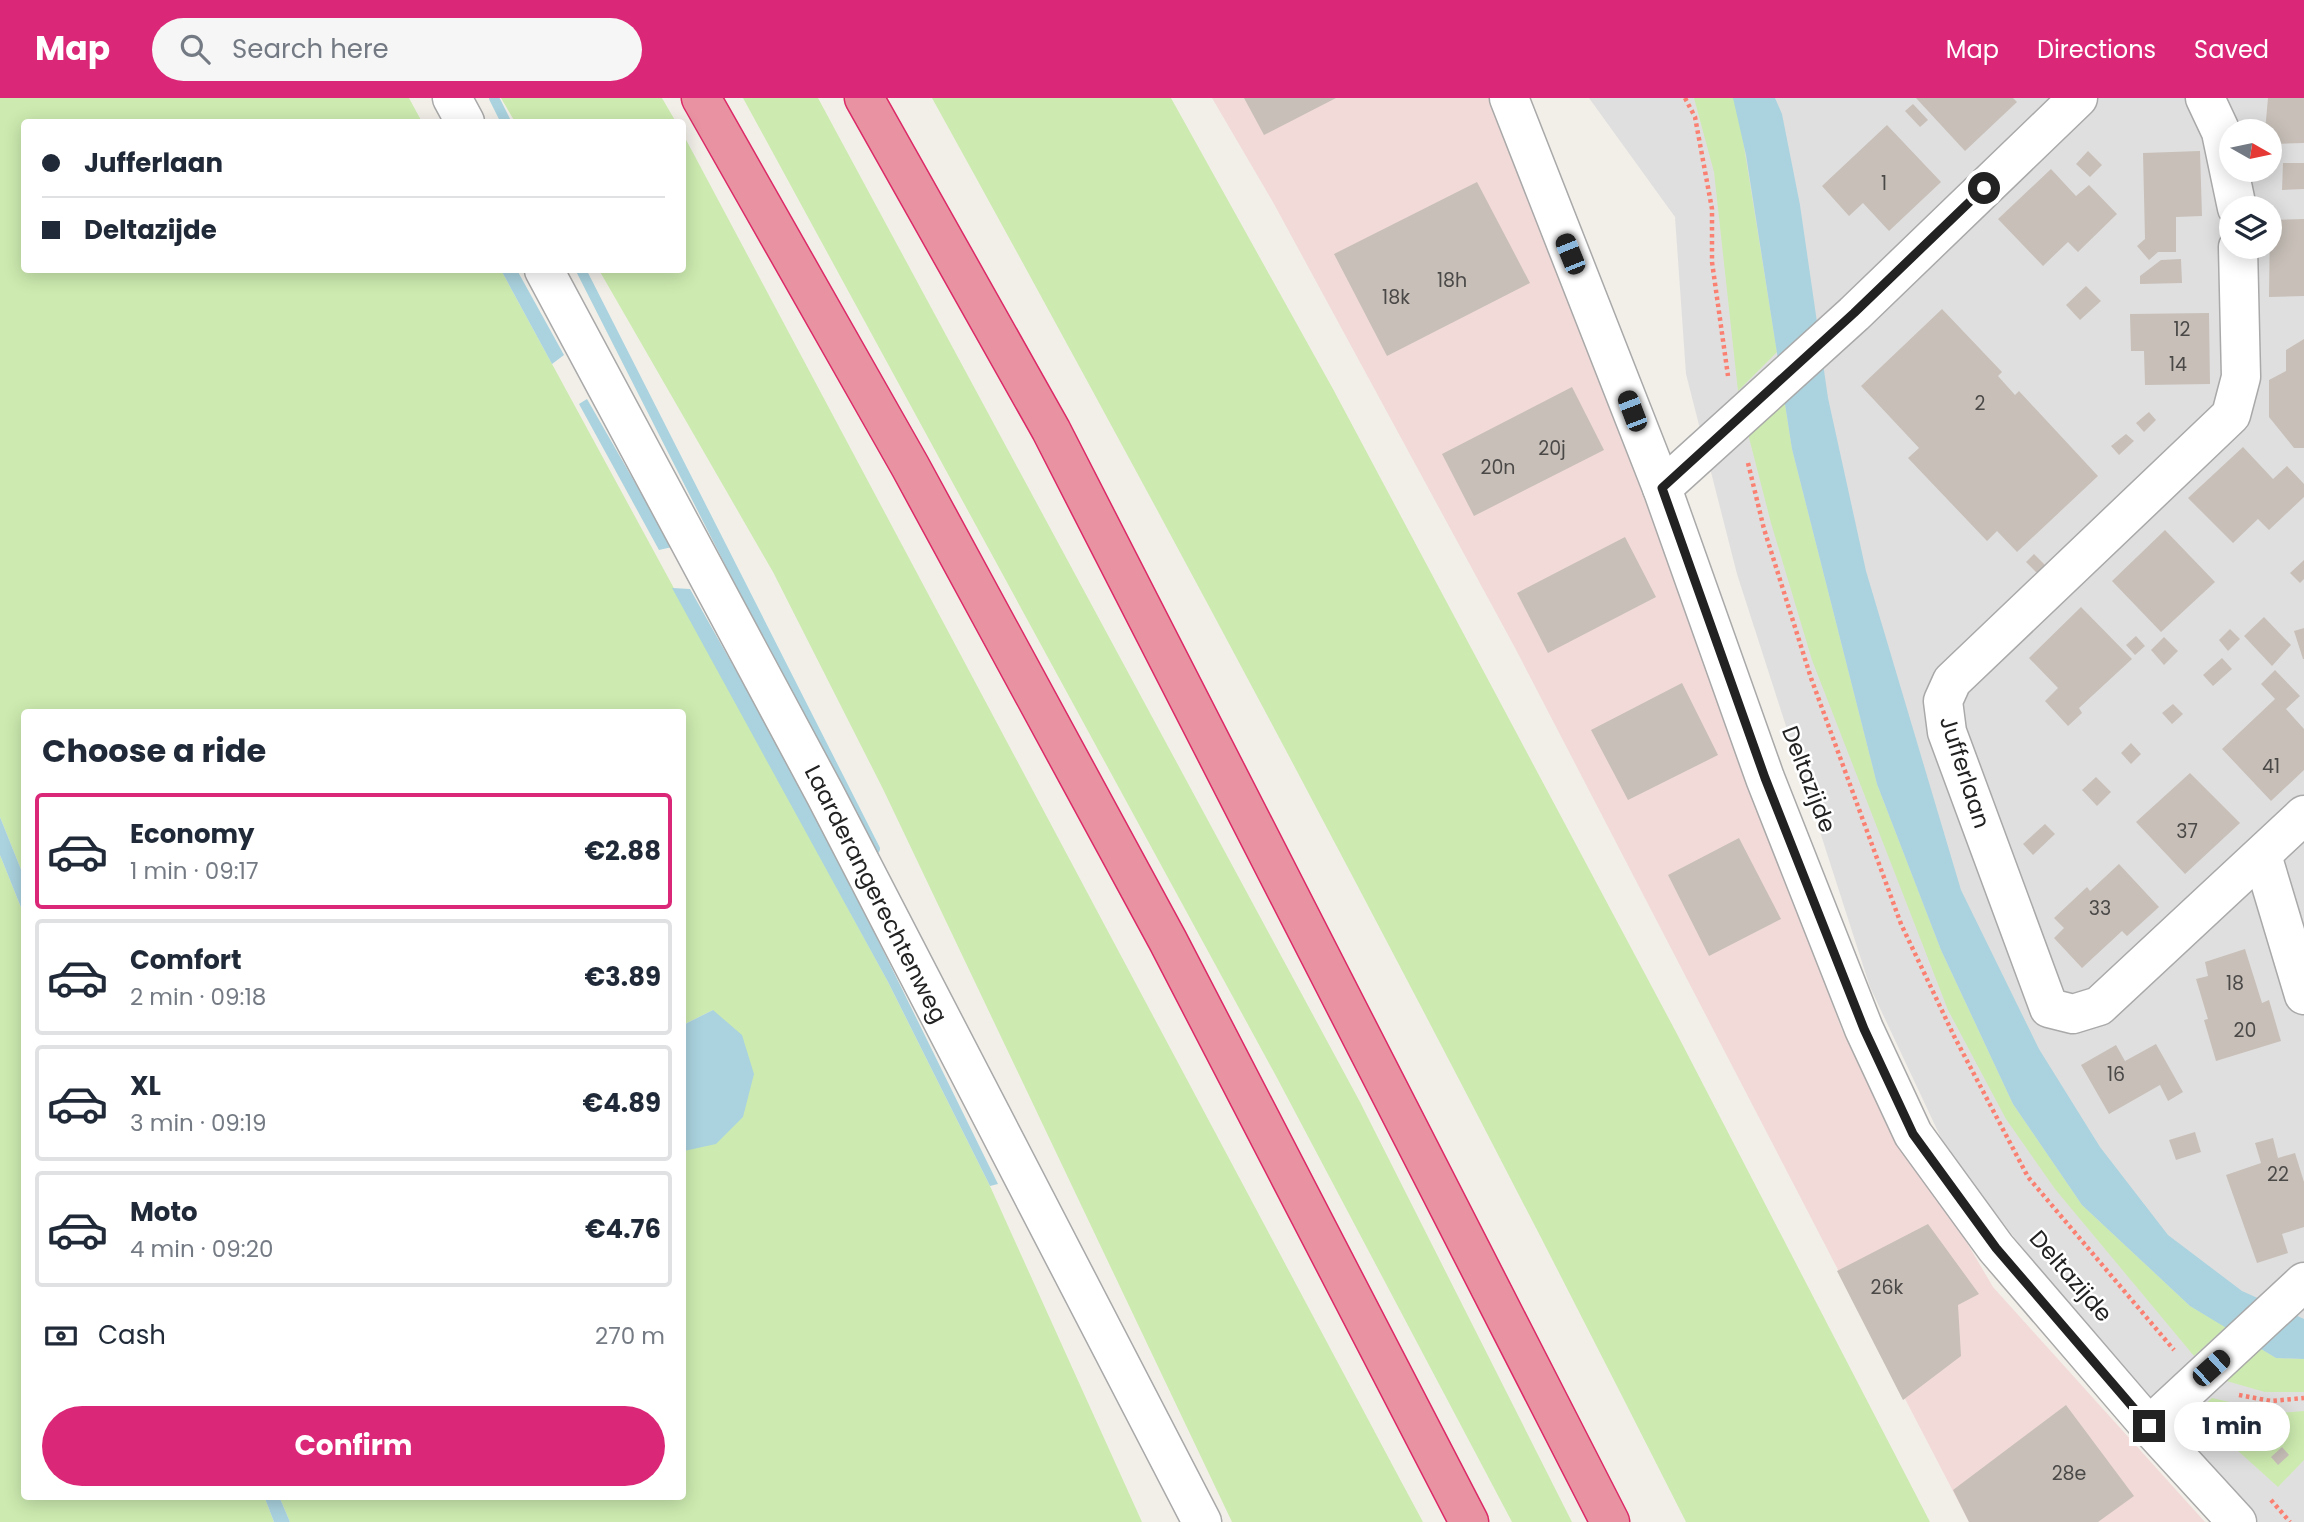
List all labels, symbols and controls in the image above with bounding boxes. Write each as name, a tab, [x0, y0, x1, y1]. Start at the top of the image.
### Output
search box	[152, 18, 642, 81]
text: Map	[35, 25, 110, 72]
icon: search	[176, 30, 214, 68]
text: Search here	[232, 31, 389, 67]
text: Map	[1946, 33, 1999, 66]
text: Directions	[2037, 33, 2156, 66]
text: Saved	[2194, 33, 2269, 66]
north arrow	[2219, 119, 2282, 182]
map controls	[2219, 119, 2282, 259]
text: Jufferlaan	[84, 145, 223, 181]
house number: 1	[1881, 170, 1887, 197]
route start	[1968, 172, 2000, 204]
button: layers	[2219, 196, 2282, 259]
text: Deltazijde	[84, 212, 217, 248]
car	[1553, 231, 1588, 277]
house number: 18h	[1437, 267, 1467, 294]
house number: 18k	[1382, 284, 1410, 311]
house number: 12	[2173, 316, 2191, 343]
house number: 14	[2169, 351, 2187, 378]
car	[1615, 388, 1650, 434]
house number: 2	[1975, 390, 1986, 417]
house number: 20j	[1538, 435, 1566, 462]
house number: 20n	[1480, 454, 1516, 481]
street label: Jufferlaan	[1932, 712, 1998, 832]
street label: Deltazijde	[1774, 721, 1844, 837]
text: Choose a ride	[42, 728, 266, 773]
house number: 41	[2262, 753, 2280, 780]
street label: Laarderangerechtenweg	[797, 759, 955, 1029]
text: Economy	[130, 816, 254, 852]
house number: 37	[2176, 818, 2198, 845]
icon: car	[46, 820, 109, 883]
text: €2.88	[584, 833, 661, 869]
text: 1 min · 09:17	[130, 855, 258, 887]
house number: 33	[2089, 895, 2111, 922]
text: Comfort	[130, 942, 242, 978]
icon: car	[46, 946, 109, 1009]
text: €3.89	[584, 959, 661, 995]
house number: 18	[2226, 970, 2244, 997]
text: 2 min · 09:18	[130, 981, 266, 1013]
house number: 20	[2234, 1017, 2256, 1044]
house number: 16	[2107, 1061, 2125, 1088]
text: XL	[130, 1068, 161, 1104]
icon: car	[46, 1072, 109, 1135]
text: €4.89	[583, 1085, 661, 1121]
text: 3 min · 09:19	[130, 1107, 267, 1139]
house number: 22	[2267, 1161, 2289, 1188]
text: Moto	[130, 1194, 198, 1230]
icon: car	[46, 1198, 109, 1261]
text: €4.76	[585, 1211, 661, 1247]
street label: Deltazijde	[2022, 1223, 2120, 1329]
text: 4 min · 09:20	[130, 1233, 273, 1265]
house number: 26k	[1871, 1274, 1904, 1301]
icon: cash	[42, 1317, 80, 1355]
text: Cash	[98, 1317, 166, 1353]
text: 270 m	[595, 1320, 665, 1352]
car	[2189, 1346, 2234, 1390]
callout: 1 min	[2174, 1402, 2289, 1450]
button: Confirm	[42, 1406, 665, 1486]
route end	[2133, 1410, 2165, 1442]
text: 1 min	[2202, 1410, 2262, 1442]
house number: 28e	[2052, 1460, 2086, 1487]

